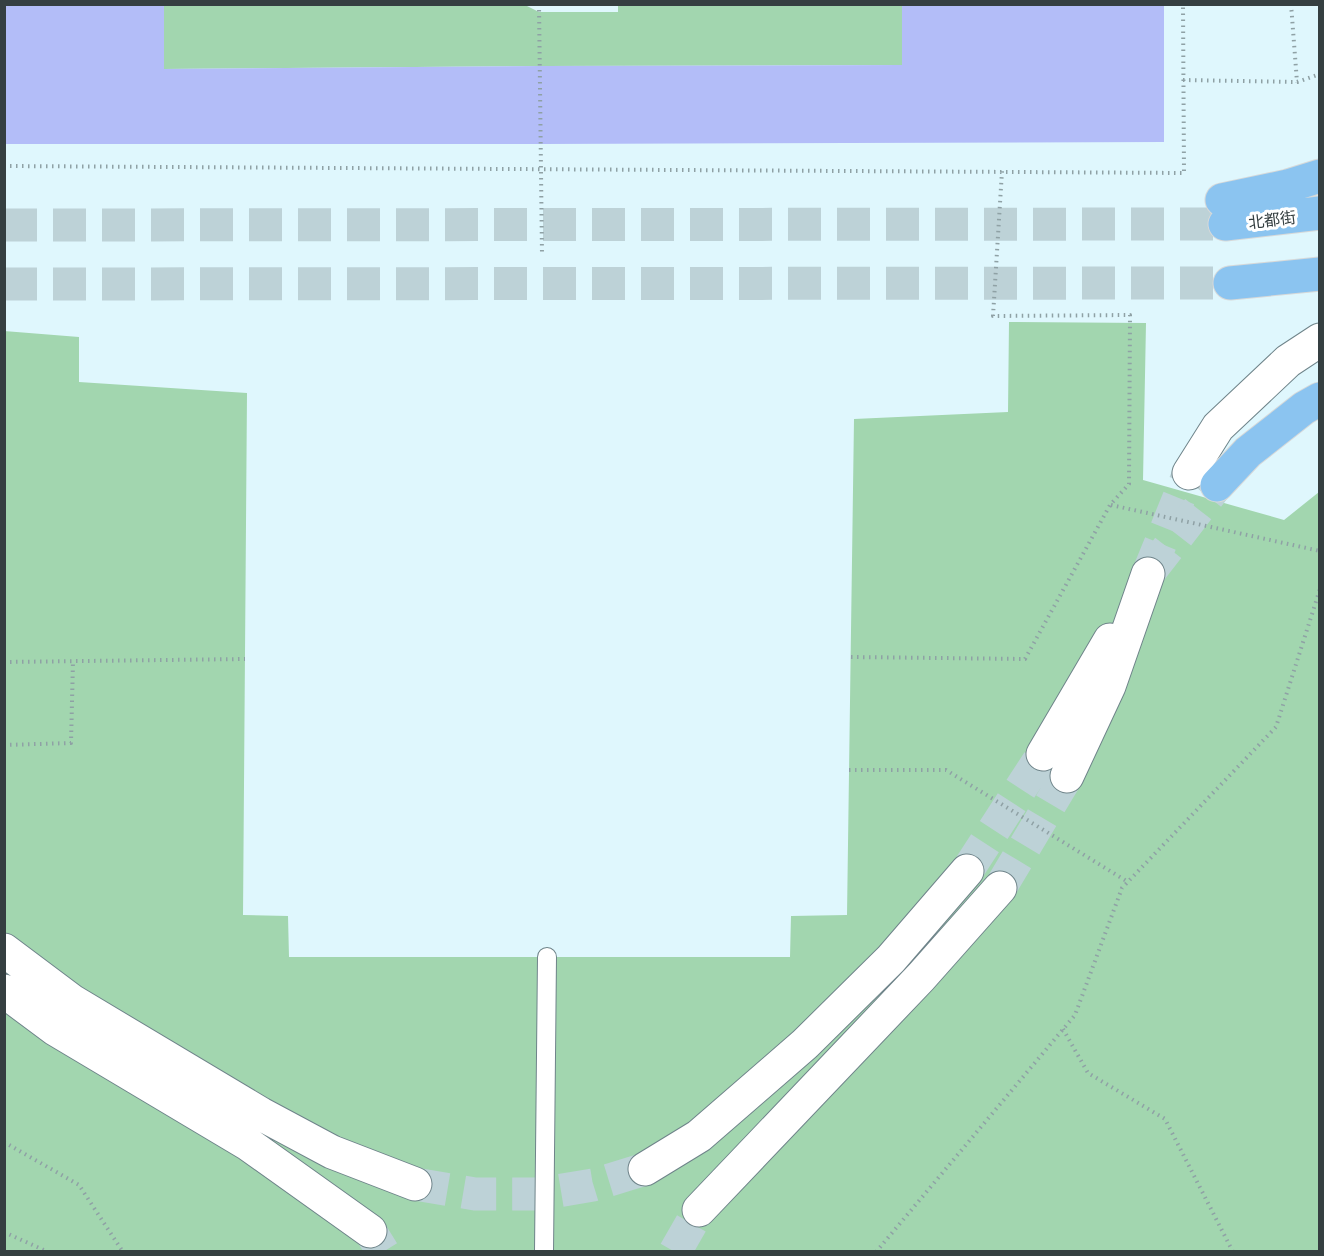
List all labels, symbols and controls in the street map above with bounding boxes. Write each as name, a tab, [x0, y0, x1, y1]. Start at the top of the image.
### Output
street label: 北都街	[1247, 207, 1297, 231]

